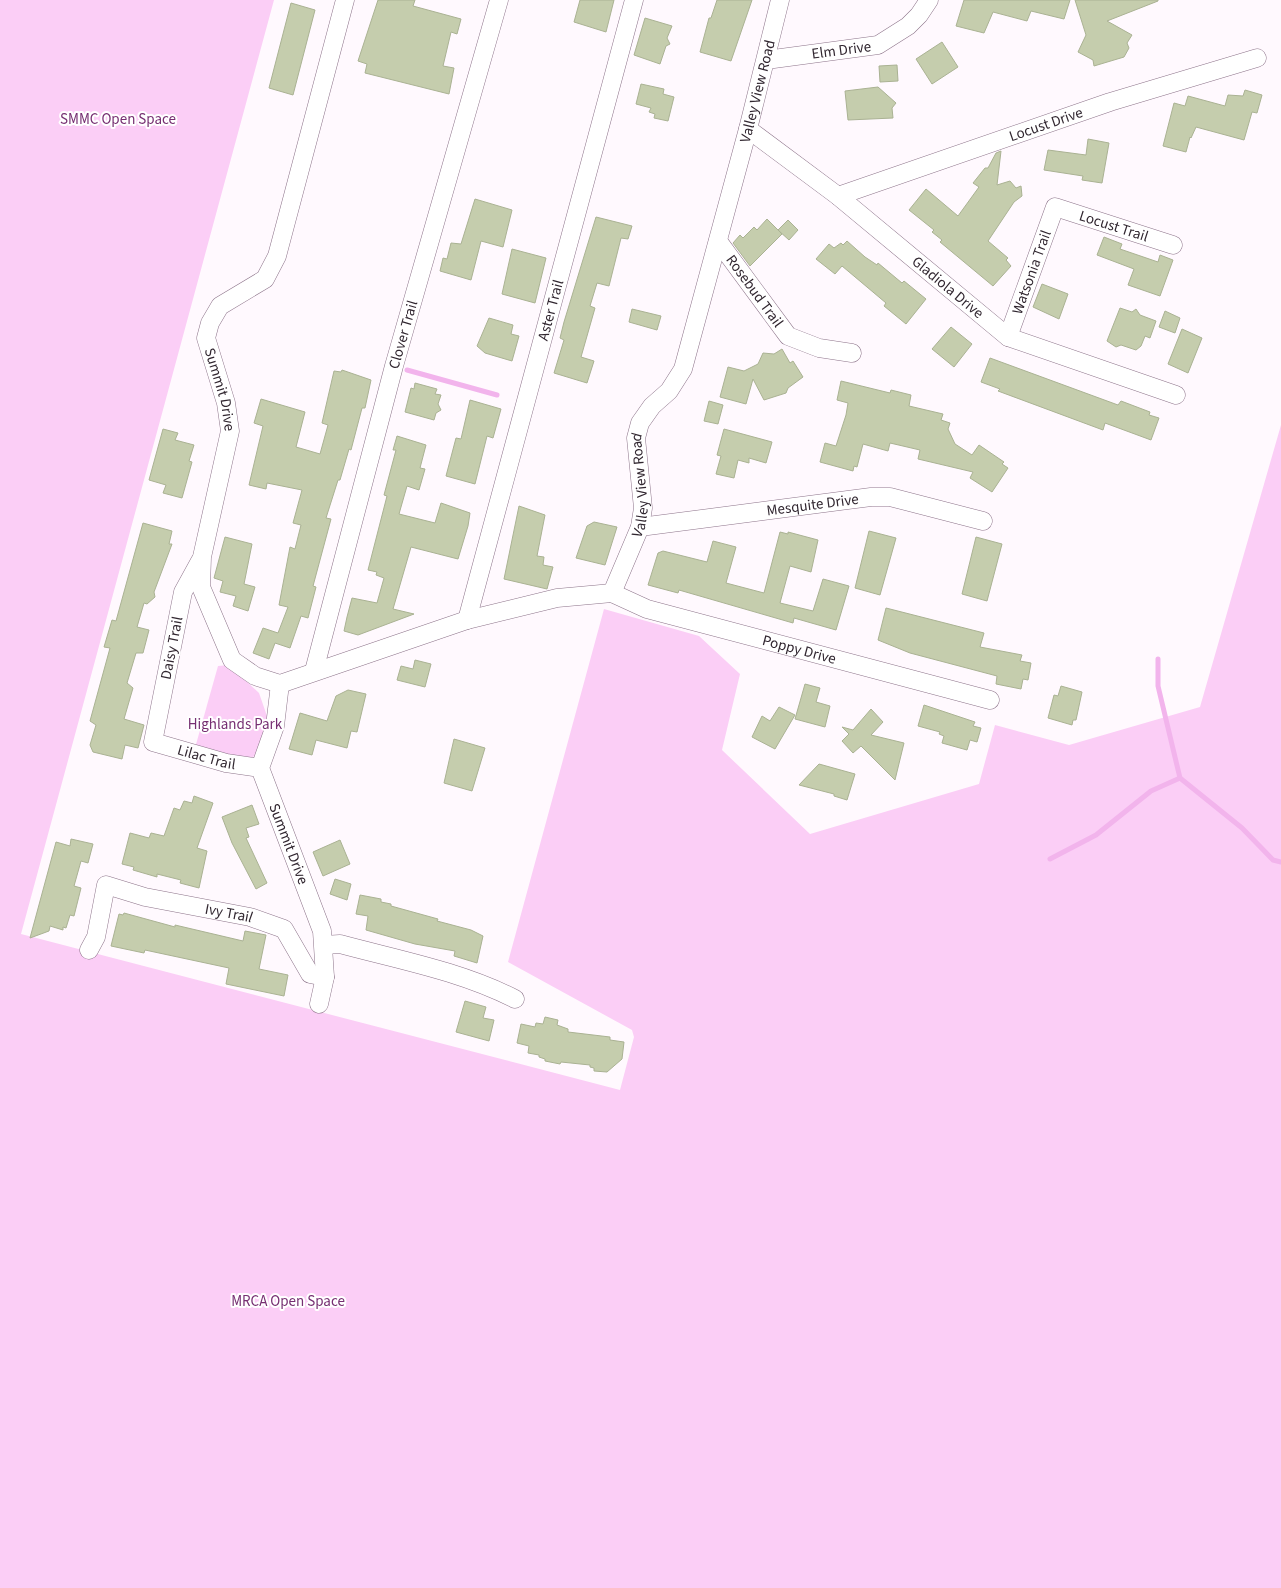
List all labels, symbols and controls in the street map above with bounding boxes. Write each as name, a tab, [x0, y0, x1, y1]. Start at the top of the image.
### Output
street label: Elm Drive	[810, 36, 872, 64]
street label: Valley View Road	[734, 38, 780, 145]
street label: Locust Drive	[1006, 102, 1086, 147]
park label: SMMC Open Space	[60, 109, 176, 130]
street label: Locust Trail	[1076, 205, 1151, 247]
street label: Watsonia Trail	[1007, 227, 1056, 317]
street label: Rosebud Trail	[721, 250, 789, 332]
street label: Gladiola Drive	[907, 251, 988, 323]
street label: Aster Trail	[532, 277, 569, 343]
street label: Clover Trail	[383, 298, 423, 371]
street label: Summit Drive	[199, 345, 240, 432]
street label: Valley View Road	[625, 430, 653, 541]
street label: Mesquite Drive	[765, 488, 860, 521]
street label: Daisy Trail	[156, 614, 188, 681]
street label: Poppy Drive	[760, 630, 838, 669]
park label: Highlands Park	[188, 714, 283, 735]
street label: Lilac Trail	[175, 739, 237, 775]
street label: Summit Drive	[264, 800, 314, 887]
street label: Ivy Trail	[203, 898, 256, 928]
park label: MRCA Open Space	[231, 1291, 345, 1312]

